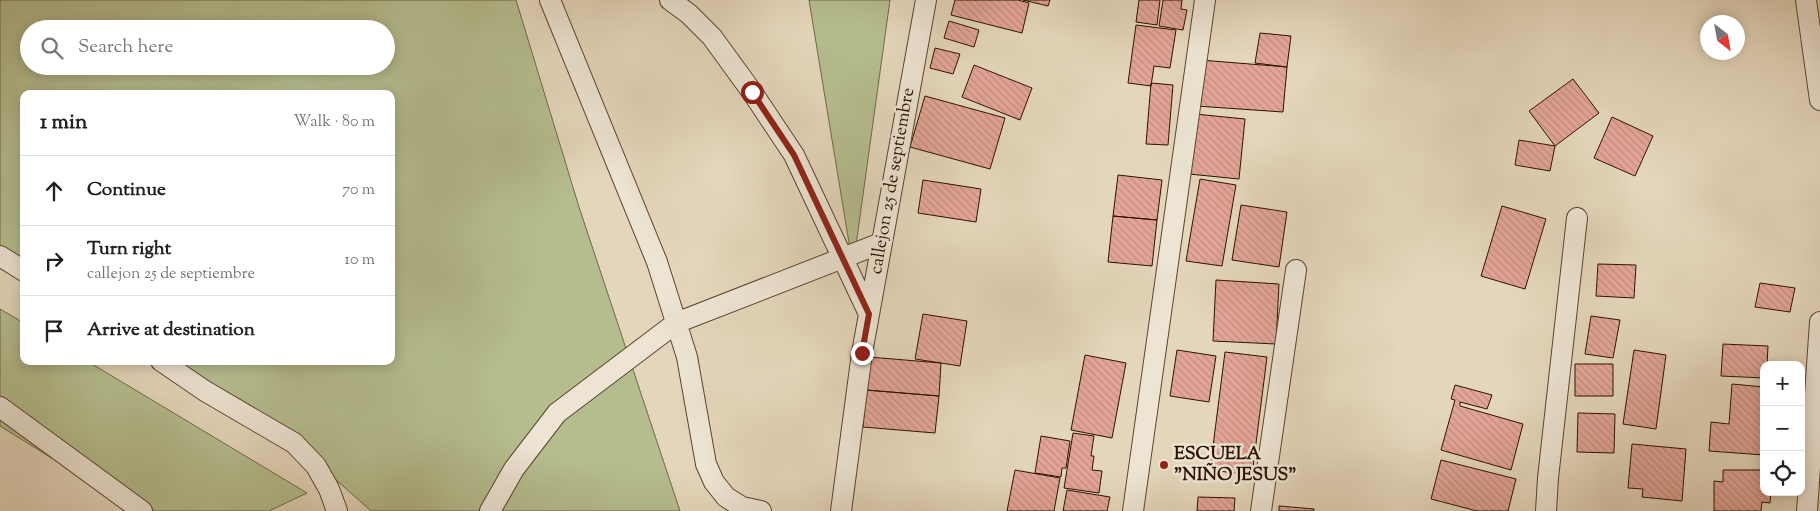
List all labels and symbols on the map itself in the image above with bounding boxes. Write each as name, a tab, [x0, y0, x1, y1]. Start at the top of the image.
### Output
north arrow	[1700, 15, 1745, 60]
route start	[741, 81, 764, 104]
street label: callejon 25 de septiembre	[864, 86, 922, 276]
route end	[851, 342, 874, 365]
place label: ESCUELA "NIÑO JESUS"	[1174, 442, 1297, 489]
marker: ESCUELA "NIÑO JESUS"	[1158, 459, 1170, 471]

